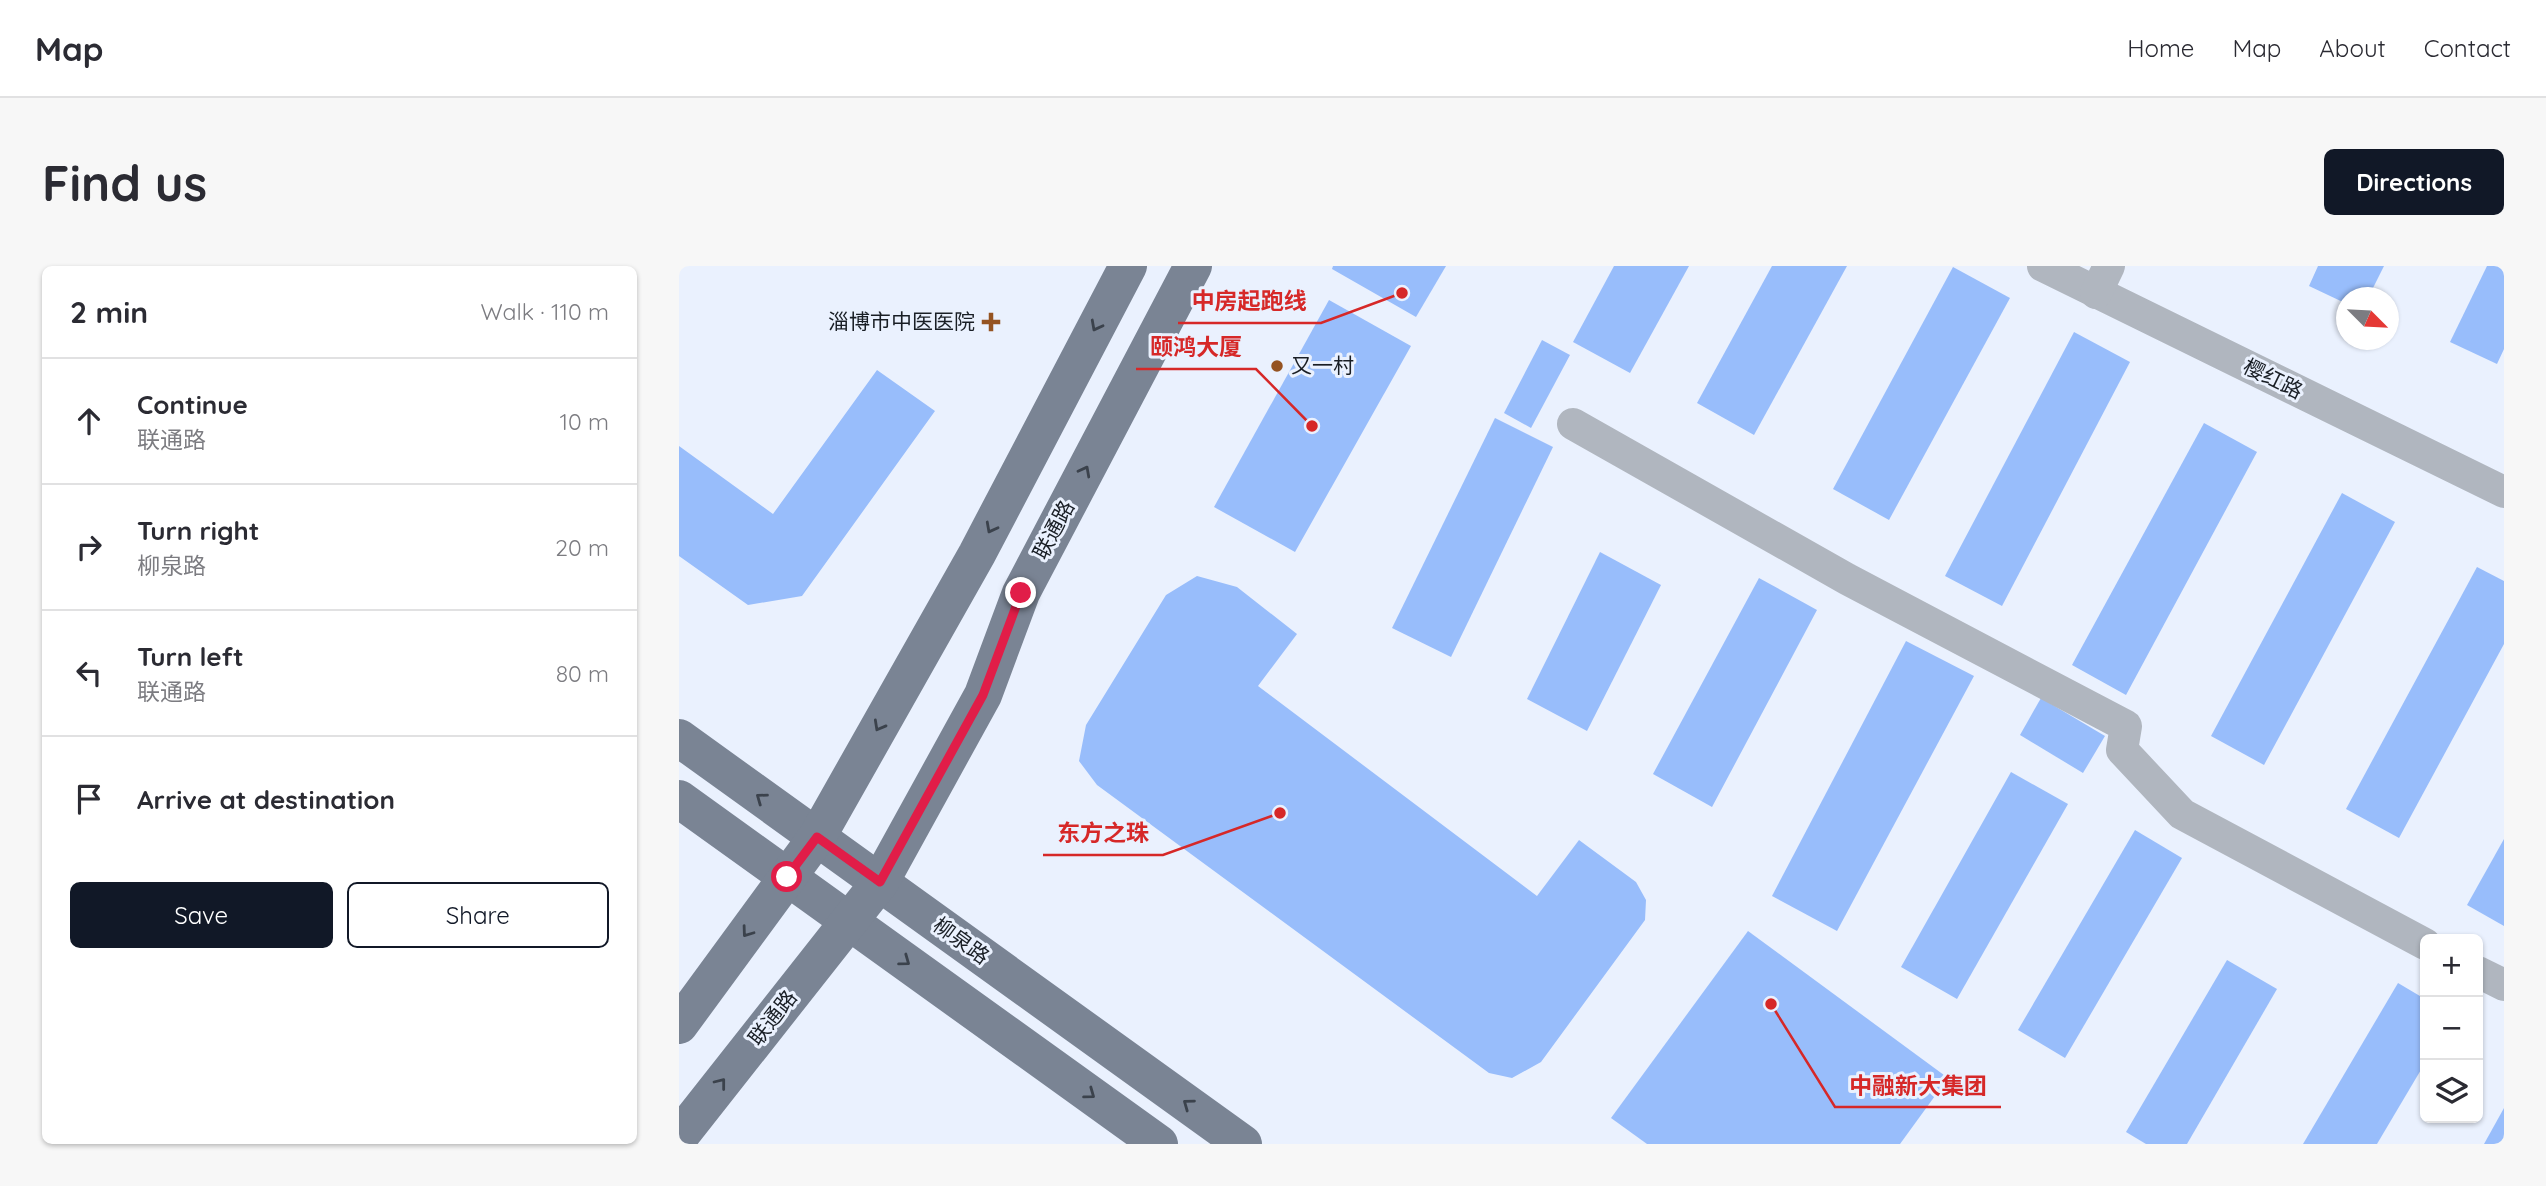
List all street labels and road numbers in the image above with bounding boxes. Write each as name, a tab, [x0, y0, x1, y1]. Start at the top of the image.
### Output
street label: 樱红路	[2239, 353, 2307, 404]
street label: 联通路	[1027, 496, 1079, 563]
street label: 柳泉路	[928, 911, 995, 969]
street label: 联通路	[743, 985, 802, 1050]

